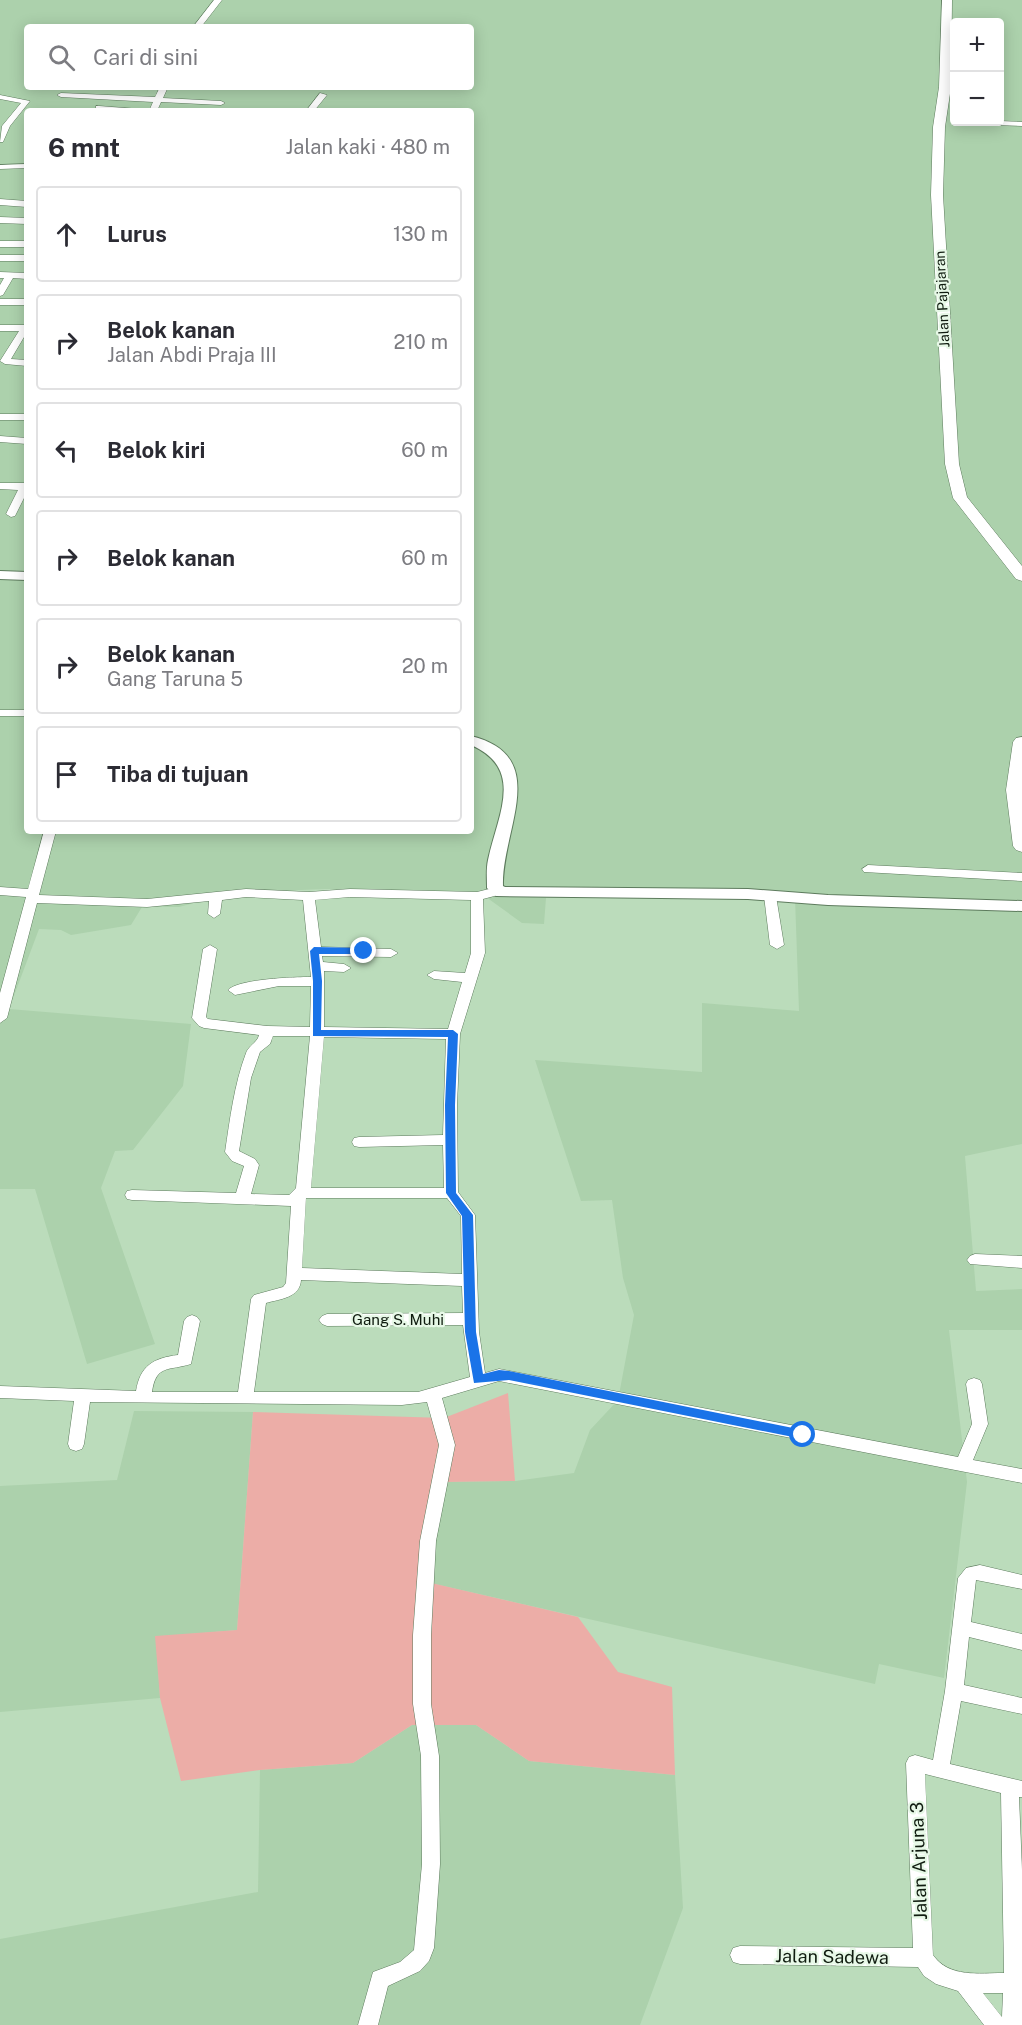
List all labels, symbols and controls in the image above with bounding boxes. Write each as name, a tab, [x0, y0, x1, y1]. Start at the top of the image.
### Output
map controls	[950, 18, 1004, 126]
button: +	[950, 18, 1004, 72]
search box	[24, 24, 474, 90]
icon: search	[45, 41, 78, 74]
text: Cari di sini	[93, 44, 198, 70]
button: −	[950, 72, 1004, 126]
text: 6 mnt	[48, 132, 120, 163]
text: Jalan kaki · 480 m	[286, 135, 450, 159]
icon: ahead	[50, 218, 83, 251]
text: Lurus	[107, 221, 167, 247]
text: 130 m	[393, 222, 448, 246]
street label: Jalan Pajajaran	[931, 250, 953, 348]
text: Belok kanan	[107, 317, 235, 343]
icon: right	[50, 326, 83, 359]
text: 210 m	[394, 330, 448, 354]
text: Jalan Abdi Praja III	[107, 343, 277, 367]
icon: left	[50, 434, 83, 467]
text: Belok kiri	[107, 437, 205, 463]
text: 60 m	[401, 438, 448, 462]
icon: right	[50, 542, 83, 575]
text: Belok kanan	[107, 545, 235, 571]
text: 60 m	[401, 546, 448, 570]
text: Belok kanan	[107, 641, 235, 667]
icon: right	[50, 650, 83, 683]
text: 20 m	[402, 654, 448, 678]
text: Gang Taruna 5	[107, 667, 243, 691]
icon: arrive	[50, 758, 83, 791]
text: Tiba di tujuan	[107, 761, 248, 787]
route end	[350, 937, 376, 963]
street label: Gang S. Muhi	[352, 1311, 444, 1328]
route start	[789, 1421, 815, 1447]
street label: Jalan Arjuna 3	[906, 1802, 931, 1920]
street label: Jalan Sadewa	[775, 1945, 889, 1968]

